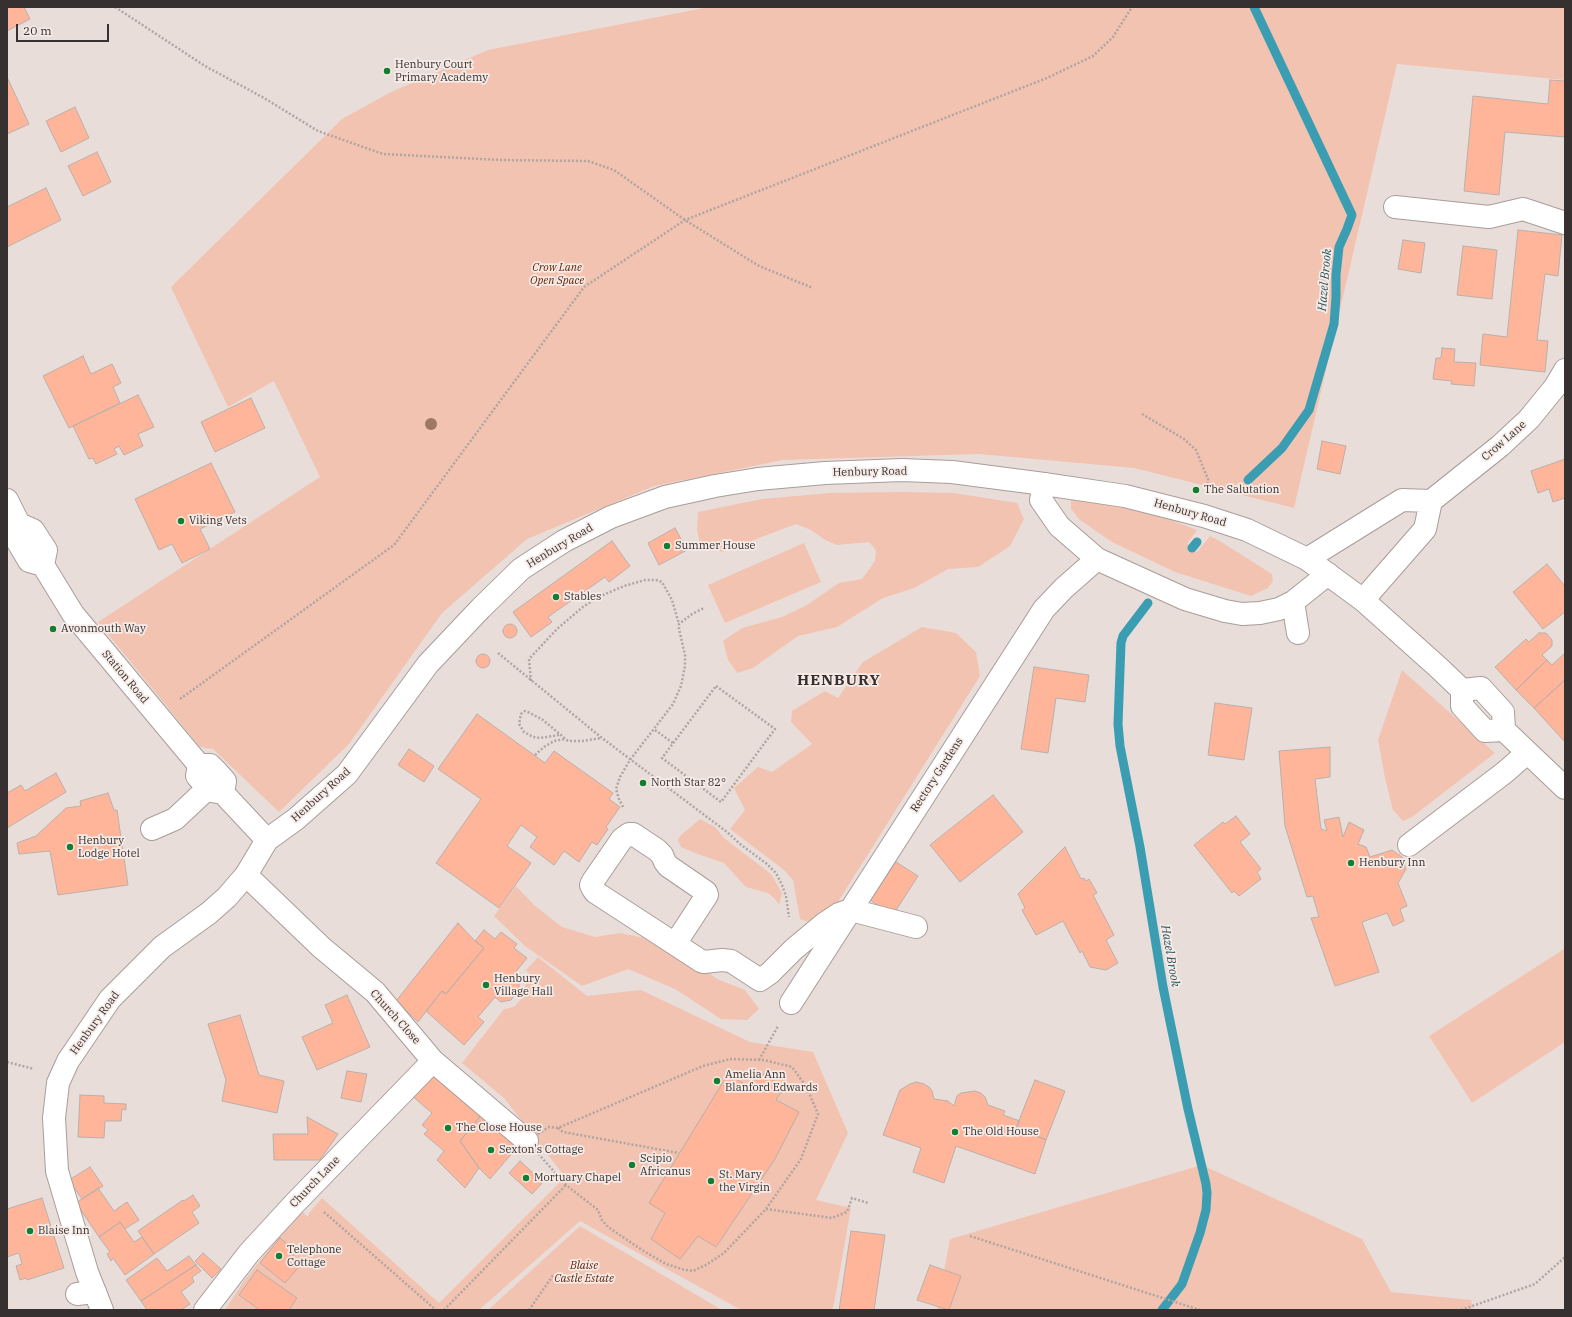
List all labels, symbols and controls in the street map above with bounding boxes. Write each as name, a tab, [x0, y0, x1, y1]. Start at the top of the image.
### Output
scale bar	[18, 16, 111, 42]
text: 20 m	[23, 23, 52, 38]
place label: Henbury Court Primary Academy	[395, 58, 488, 84]
marker: Henbury Court Primary Academy	[382, 66, 392, 76]
water label: Hazel Brook	[1315, 248, 1335, 312]
park label: Crow Lane Open Space	[530, 261, 584, 287]
street label: Crow Lane	[1479, 418, 1529, 464]
street label: Henbury Road	[832, 465, 908, 479]
place label: The Salutation	[1204, 483, 1279, 497]
marker: The Salutation	[1191, 485, 1201, 495]
street label: Henbury Road	[1152, 496, 1228, 530]
place label: Viking Vets	[189, 514, 247, 528]
marker: Viking Vets	[176, 516, 186, 526]
street label: Henbury Road	[525, 521, 595, 571]
place label: Summer House	[675, 539, 755, 553]
marker: Summer House	[662, 541, 672, 551]
place label: Stables	[564, 590, 601, 604]
marker: Stables	[551, 592, 561, 602]
place label: Avonmouth Way	[61, 622, 146, 636]
marker: Avonmouth Way	[48, 624, 58, 634]
street label: Station Road	[99, 648, 151, 706]
district label: HENBURY	[797, 672, 881, 690]
street label: Rectory Gardens	[908, 735, 966, 815]
street label: Henbury Road	[289, 765, 353, 825]
place label: North Star 82°	[651, 776, 726, 790]
marker: North Star 82°	[638, 778, 648, 788]
place label: Henbury Lodge Hotel	[78, 834, 140, 860]
marker: Henbury Lodge Hotel	[65, 842, 75, 852]
place label: Henbury Inn	[1359, 856, 1425, 870]
marker: Henbury Inn	[1346, 858, 1356, 868]
water label: Hazel Brook	[1157, 924, 1183, 988]
place label: Henbury Village Hall	[494, 972, 553, 998]
marker: Henbury Village Hall	[481, 980, 491, 990]
street label: Church Close	[367, 987, 423, 1047]
street label: Henbury Road	[68, 989, 122, 1057]
place label: Amelia Ann Blanford Edwards	[725, 1068, 818, 1094]
marker: Amelia Ann Blanford Edwards	[712, 1076, 722, 1086]
place label: The Close House	[456, 1121, 542, 1135]
marker: The Close House	[443, 1123, 453, 1133]
place label: The Old House	[963, 1125, 1039, 1139]
marker: The Old House	[950, 1127, 960, 1137]
place label: Sexton's Cottage	[499, 1143, 583, 1157]
marker: Sexton's Cottage	[486, 1145, 496, 1155]
place label: Scipio Africanus	[640, 1152, 691, 1178]
street label: Church Lane	[287, 1154, 343, 1210]
marker: Scipio Africanus	[627, 1160, 637, 1170]
place label: St. Mary the Virgin	[719, 1168, 770, 1194]
place label: Mortuary Chapel	[534, 1171, 621, 1185]
marker: Mortuary Chapel	[521, 1173, 531, 1183]
marker: St. Mary the Virgin	[706, 1176, 716, 1186]
place label: Blaise Inn	[38, 1224, 90, 1238]
marker: Blaise Inn	[25, 1226, 35, 1236]
place label: Telephone Cottage	[287, 1243, 342, 1269]
marker: Telephone Cottage	[274, 1251, 284, 1261]
park label: Blaise Castle Estate	[554, 1259, 614, 1285]

